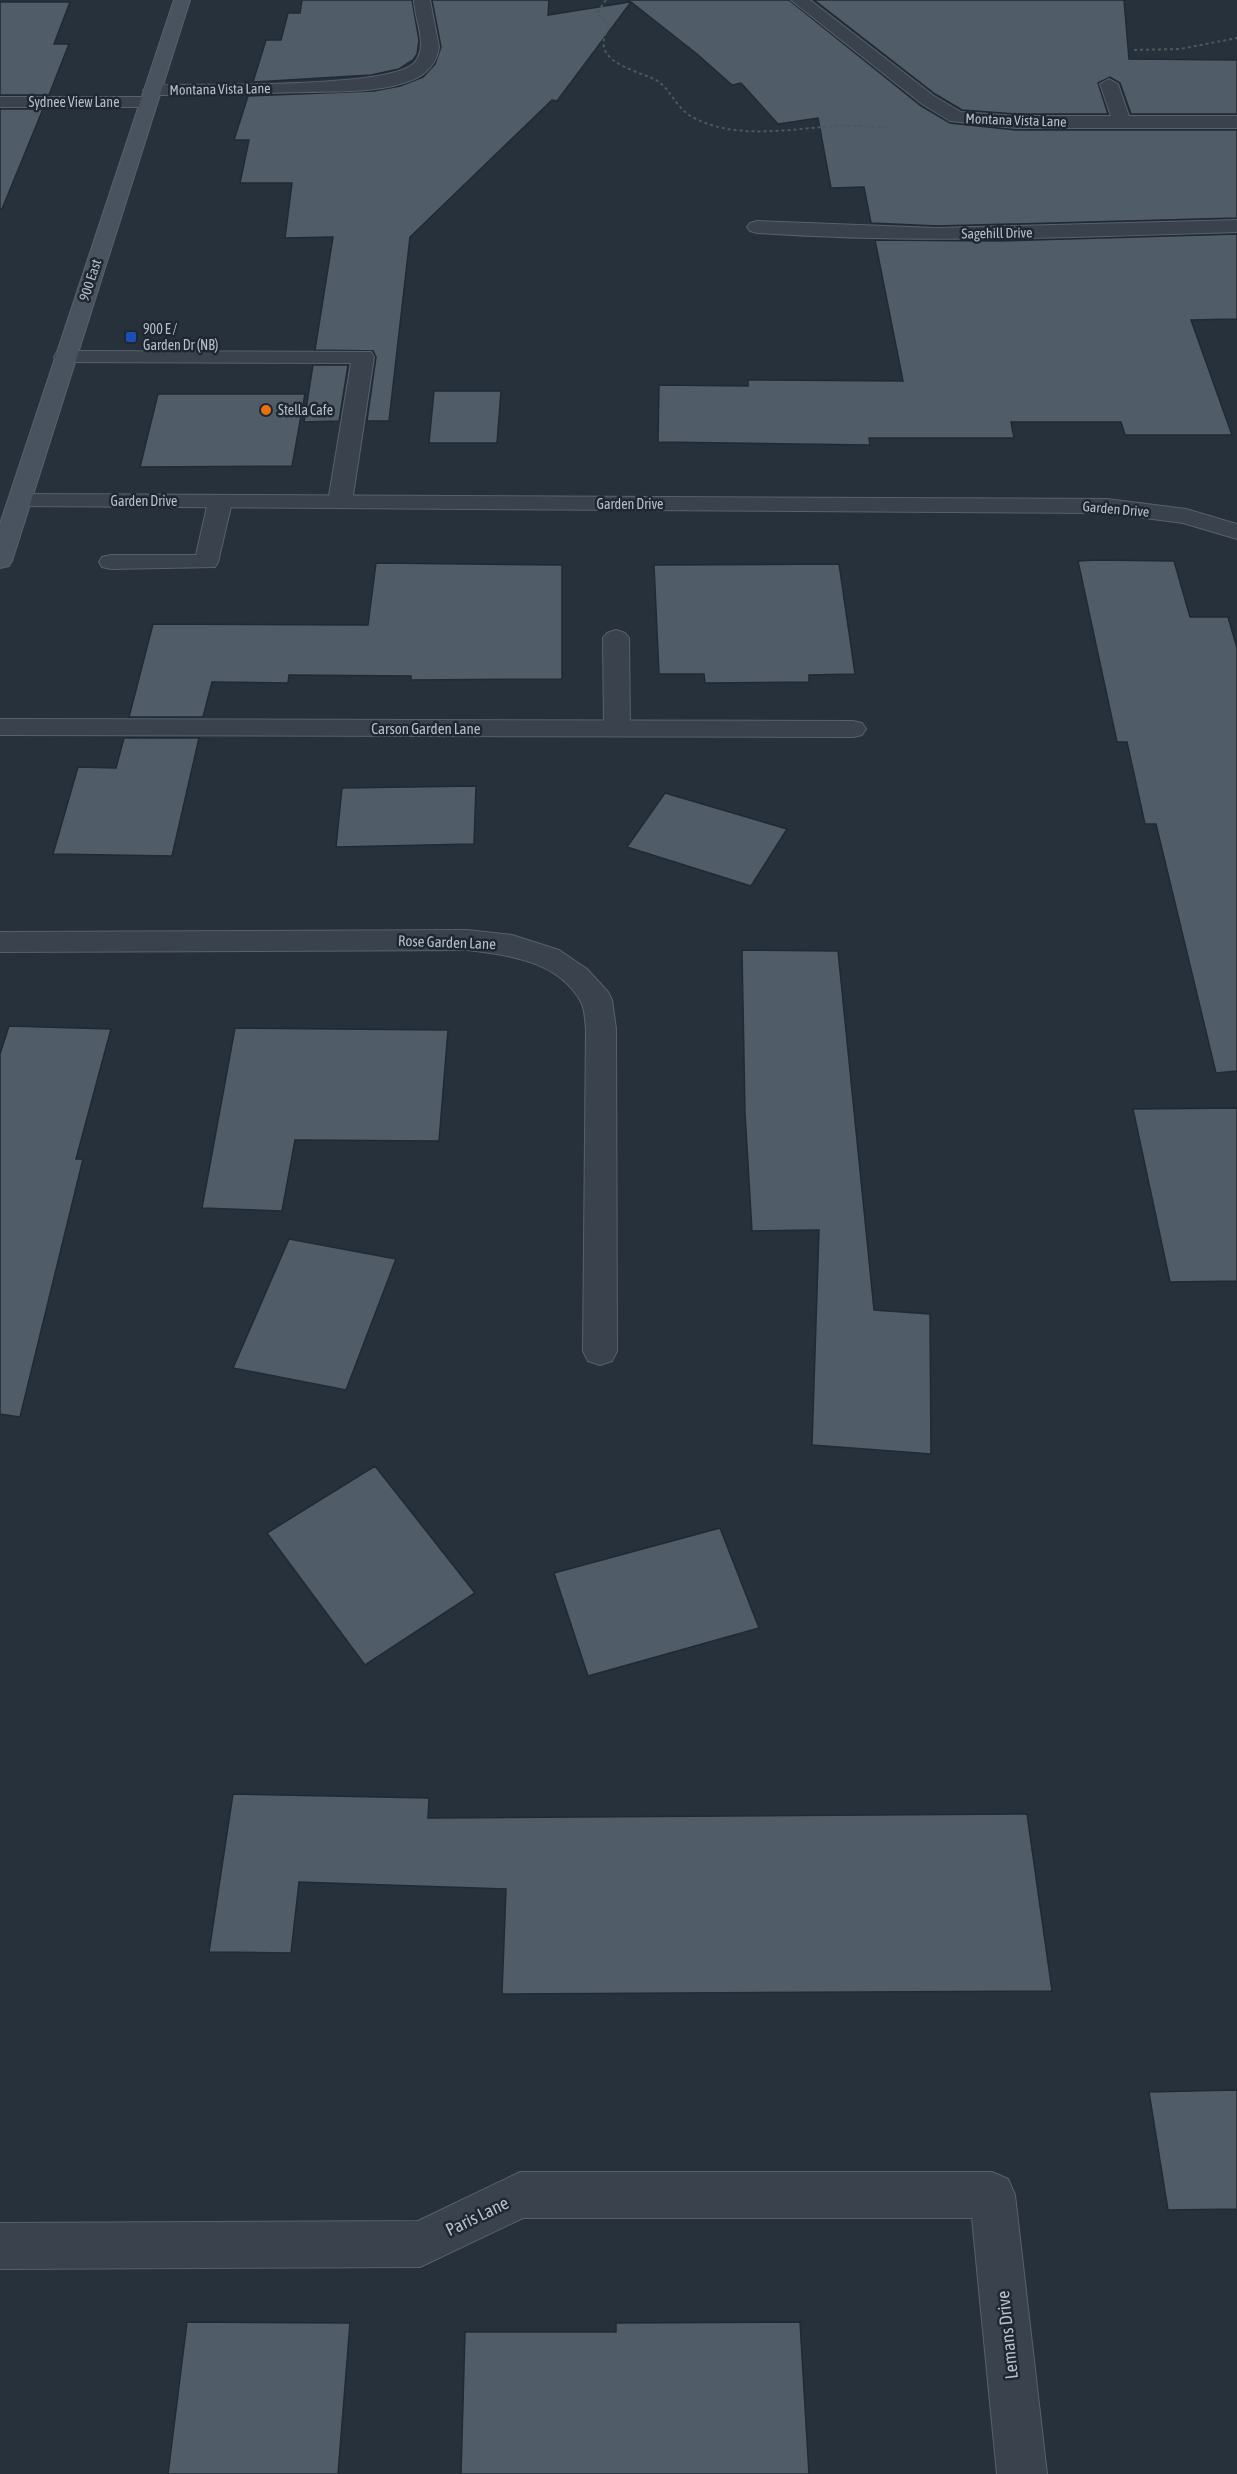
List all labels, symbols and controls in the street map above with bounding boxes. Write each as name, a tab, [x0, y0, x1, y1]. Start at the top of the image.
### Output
street label: Montana Vista Lane	[169, 80, 271, 98]
street label: Sydnee View Lane	[29, 94, 120, 110]
street label: Montana Vista Lane	[965, 110, 1067, 130]
street label: Sagehill Drive	[961, 224, 1033, 242]
street label: 900 East	[76, 257, 104, 303]
place label: 900 E / Garden Dr (NB)	[143, 321, 218, 353]
marker: 900 E / Garden Dr (NB)	[124, 330, 138, 344]
place label: Stella Cafe	[278, 402, 333, 418]
marker: Stella Cafe	[259, 403, 273, 417]
street label: Garden Drive	[111, 493, 177, 509]
street label: Garden Drive	[597, 496, 663, 512]
street label: Garden Drive	[1082, 498, 1150, 520]
street label: Carson Garden Lane	[371, 720, 481, 737]
street label: Rose Garden Lane	[398, 932, 497, 952]
street label: Paris Lane	[442, 2192, 512, 2240]
street label: Lemans Drive	[992, 2290, 1022, 2380]

